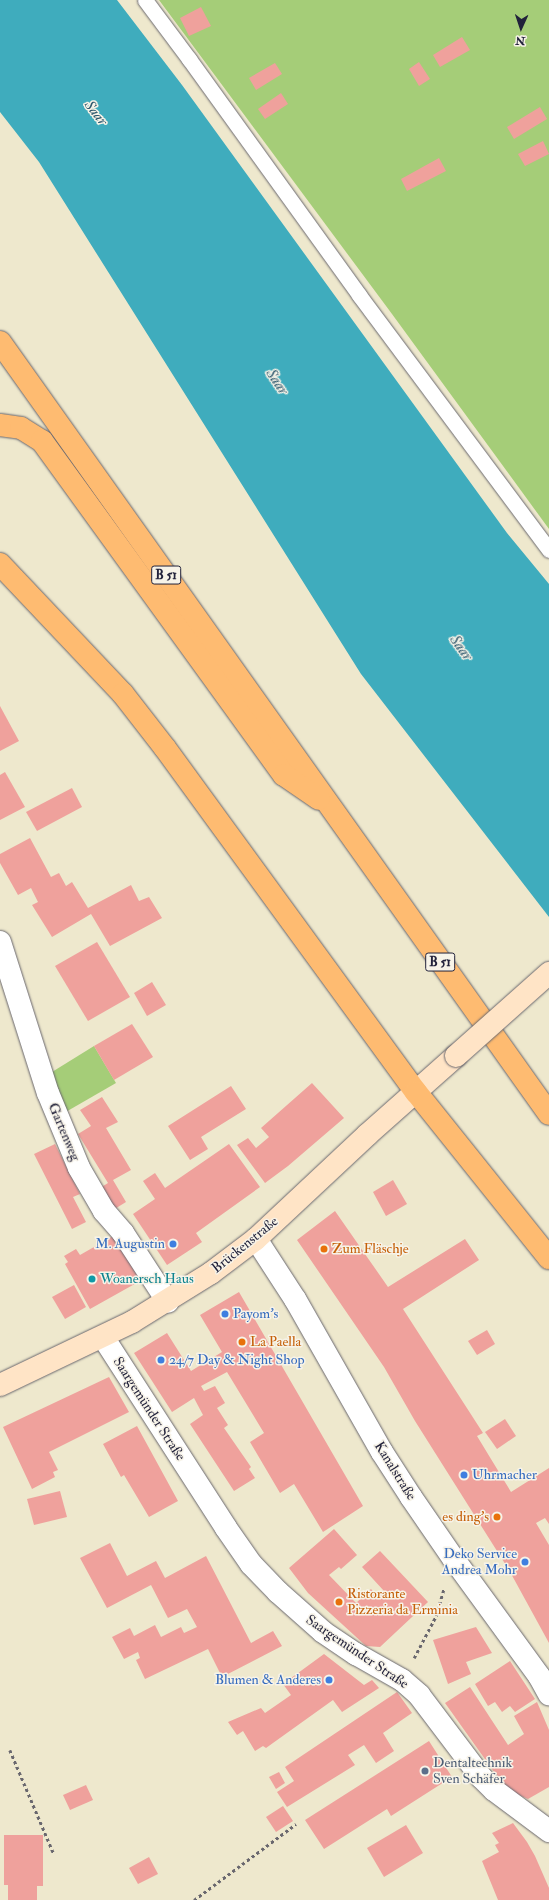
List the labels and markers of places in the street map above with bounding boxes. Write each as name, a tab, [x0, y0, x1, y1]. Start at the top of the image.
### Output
place label: M. Augustin	[95, 1236, 165, 1252]
marker: M. Augustin	[168, 1239, 178, 1249]
place label: Zum Fläschje	[332, 1241, 409, 1257]
marker: Zum Fläschje	[319, 1244, 329, 1254]
place label: Woanersch Haus	[100, 1271, 194, 1287]
marker: Woanersch Haus	[87, 1274, 97, 1284]
place label: Payom's	[233, 1306, 278, 1322]
marker: Payom's	[220, 1309, 230, 1319]
place label: La Paella	[250, 1334, 301, 1350]
marker: La Paella	[237, 1337, 247, 1347]
place label: 24/7 Day & Night Shop	[169, 1352, 304, 1368]
marker: 24/7 Day & Night Shop	[156, 1355, 166, 1365]
place label: Uhrmacher	[472, 1467, 537, 1483]
marker: Uhrmacher	[459, 1470, 469, 1480]
place label: es ding's	[442, 1509, 489, 1525]
marker: es ding's	[492, 1512, 502, 1522]
place label: Deko Service Andrea Mohr	[442, 1546, 517, 1578]
marker: Deko Service Andrea Mohr	[520, 1557, 530, 1567]
place label: Ristorante Pizzeria da Erminia	[347, 1586, 458, 1618]
marker: Ristorante Pizzeria da Erminia	[334, 1597, 344, 1607]
place label: Blumen & Anderes	[215, 1672, 321, 1688]
marker: Blumen & Anderes	[324, 1675, 334, 1685]
place label: Dentaltechnik Sven Schäfer	[433, 1755, 512, 1788]
marker: Dentaltechnik Sven Schäfer	[420, 1766, 430, 1776]

